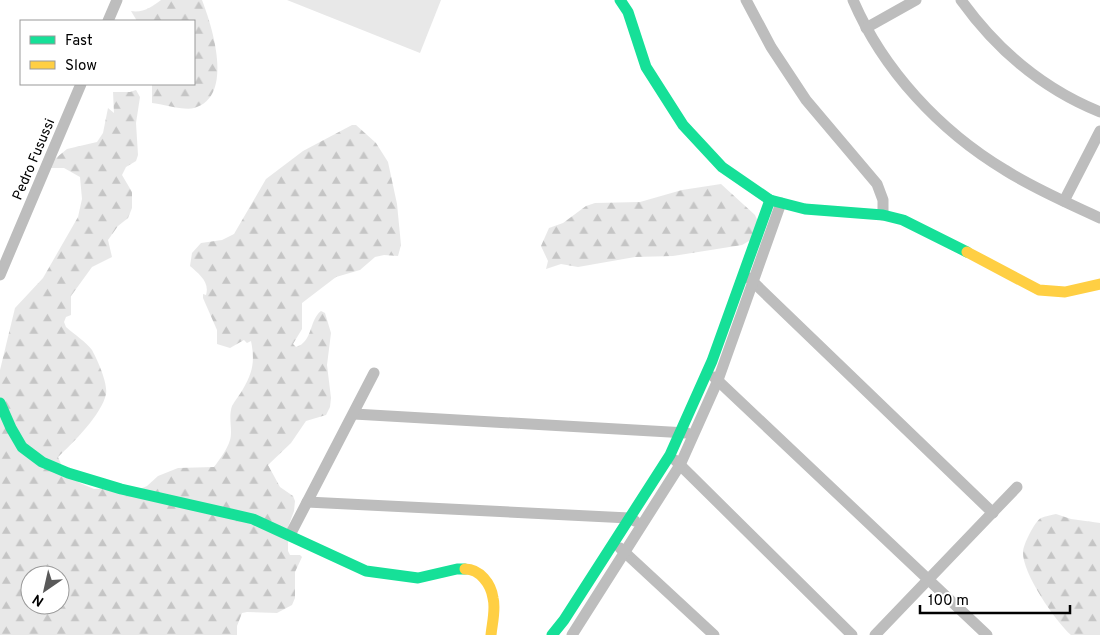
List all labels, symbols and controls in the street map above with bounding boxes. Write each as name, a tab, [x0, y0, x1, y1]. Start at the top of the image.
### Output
legend	[20, 20, 195, 85]
text: Fast	[65, 32, 93, 51]
text: Slow	[65, 57, 97, 76]
street label: Pedro Fusussi	[10, 116, 59, 203]
north arrow	[20, 565, 70, 615]
scale bar	[920, 582, 1070, 614]
text: N	[30, 590, 47, 609]
text: 100 m	[928, 592, 969, 611]

